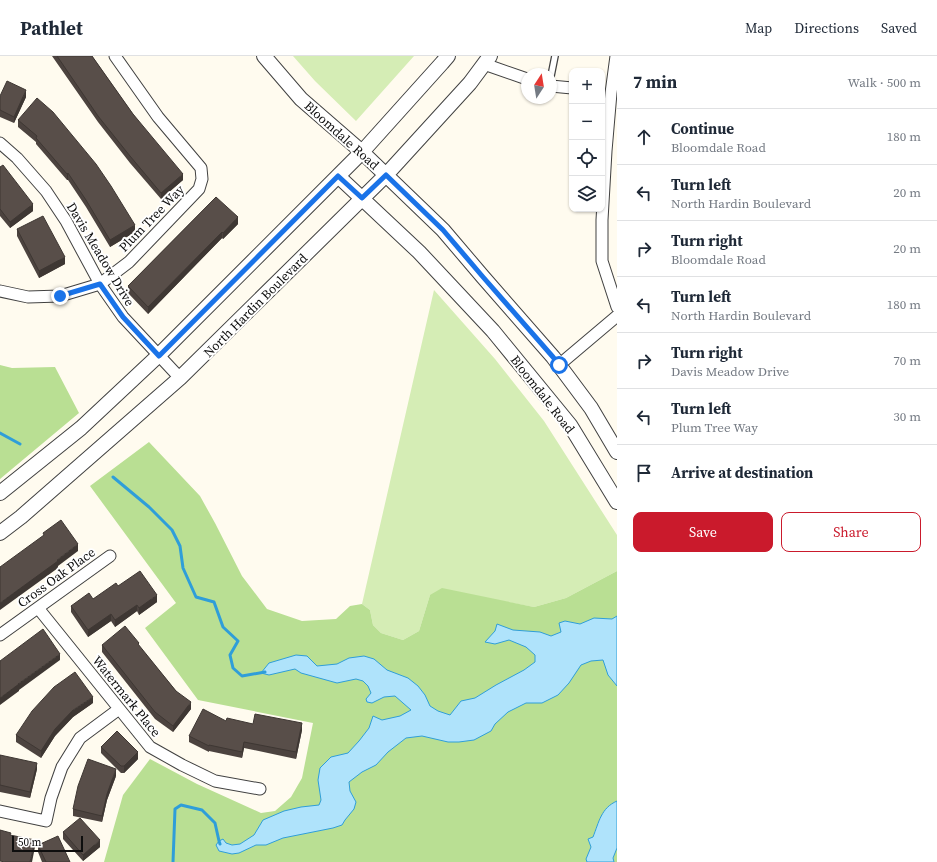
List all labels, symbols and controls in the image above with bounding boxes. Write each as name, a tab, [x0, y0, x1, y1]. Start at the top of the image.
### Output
text: Pathlet	[20, 15, 83, 41]
text: Map	[745, 18, 772, 38]
text: Directions	[794, 18, 859, 38]
text: Saved	[881, 18, 917, 38]
north arrow	[521, 68, 557, 104]
map controls	[569, 68, 605, 212]
button: +	[569, 68, 605, 104]
text: 7 min	[633, 70, 677, 94]
text: Walk · 500 m	[848, 74, 921, 91]
street label: Bloomdale Road	[301, 97, 383, 174]
button: −	[569, 104, 605, 140]
text: Continue	[671, 118, 734, 139]
icon: ahead	[633, 126, 655, 148]
text: 180 m	[887, 128, 921, 145]
text: Bloomdale Road	[671, 139, 766, 156]
button: locate	[569, 140, 605, 176]
text: Turn left	[671, 174, 731, 195]
button: layers	[569, 176, 605, 212]
street label: Plum Tree Way	[115, 181, 188, 256]
icon: left	[633, 182, 655, 204]
text: 20 m	[893, 184, 921, 201]
text: North Hardin Boulevard	[671, 195, 811, 212]
street label: Davis Meadow Drive	[63, 199, 138, 310]
text: Turn right	[671, 230, 743, 251]
icon: right	[633, 238, 655, 260]
text: 20 m	[893, 240, 921, 257]
street label: North Hardin Boulevard	[200, 249, 311, 361]
text: Bloomdale Road	[671, 251, 766, 268]
text: Turn left	[671, 286, 731, 307]
route end	[51, 287, 69, 305]
icon: left	[633, 294, 655, 316]
text: 180 m	[887, 296, 921, 313]
text: North Hardin Boulevard	[671, 307, 811, 324]
text: Turn right	[671, 342, 743, 363]
icon: right	[633, 350, 655, 372]
street label: Bloomdale Road	[507, 352, 579, 437]
text: 70 m	[893, 352, 921, 369]
route start	[550, 356, 568, 374]
text: Davis Meadow Drive	[671, 363, 789, 380]
text: Turn left	[671, 398, 731, 419]
icon: left	[633, 406, 655, 428]
text: 30 m	[893, 408, 921, 425]
text: Plum Tree Way	[671, 419, 758, 436]
icon: arrive	[633, 462, 655, 484]
text: Arrive at destination	[671, 462, 813, 483]
button: Save	[633, 512, 773, 552]
button: Share	[781, 512, 921, 552]
street label: Cross Oak Place	[14, 543, 99, 611]
street label: Watermark Place	[89, 652, 165, 741]
scale bar	[12, 834, 83, 853]
text: 50 m	[18, 835, 41, 850]

